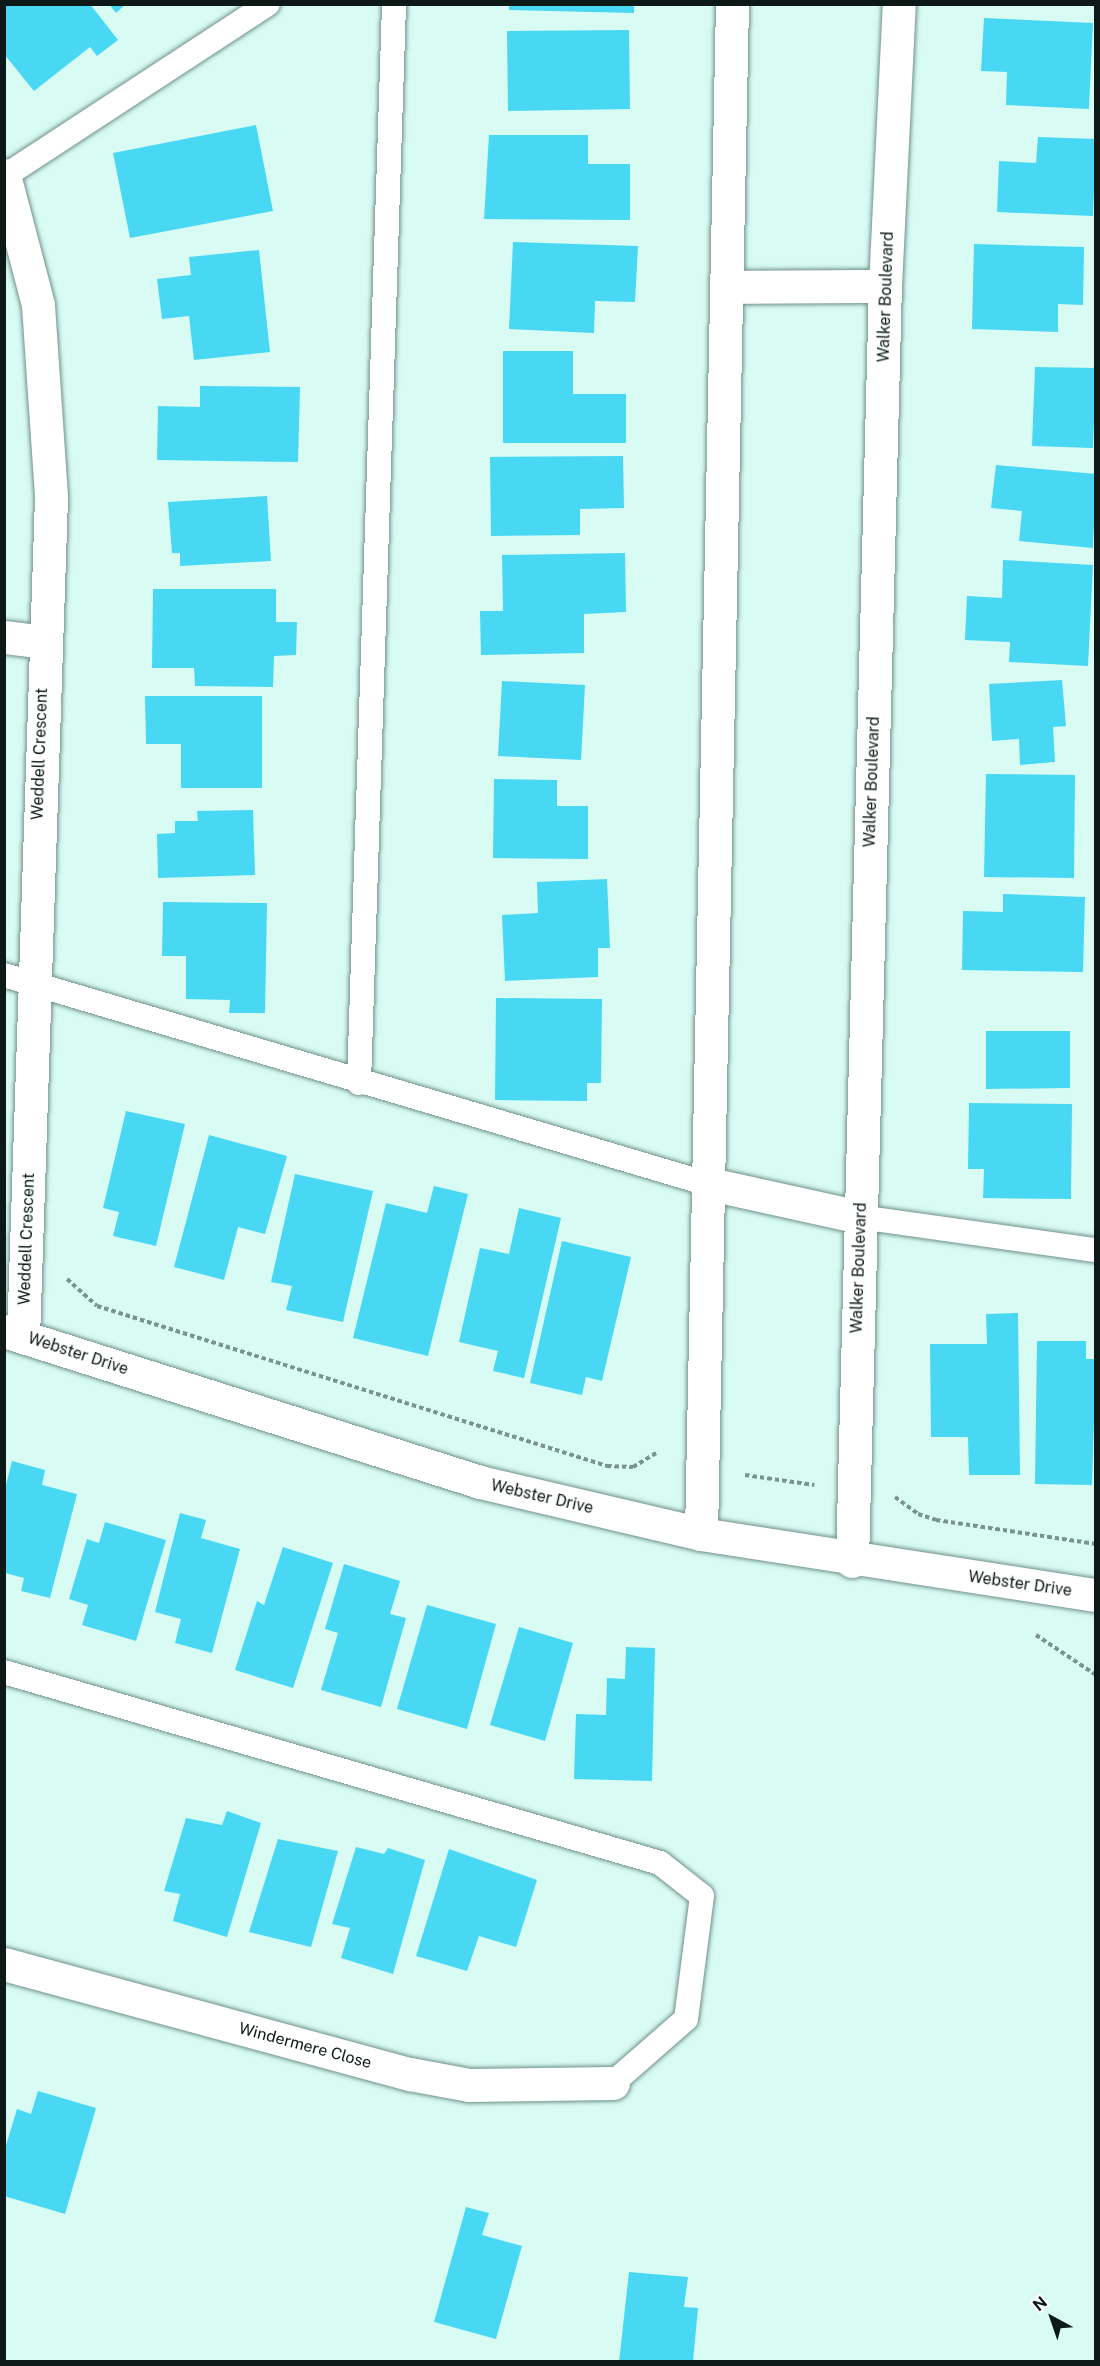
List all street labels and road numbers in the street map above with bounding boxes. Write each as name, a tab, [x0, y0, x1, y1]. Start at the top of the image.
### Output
street label: Walker Boulevard	[874, 231, 898, 363]
street label: Weddell Crescent	[28, 688, 52, 820]
street label: Walker Boulevard	[860, 716, 884, 848]
street label: Weddell Crescent	[15, 1173, 39, 1305]
street label: Walker Boulevard	[847, 1202, 871, 1334]
street label: Webster Drive	[25, 1329, 131, 1379]
street label: Webster Drive	[489, 1476, 595, 1518]
street label: Webster Drive	[967, 1567, 1073, 1601]
street label: Windermere Close	[236, 2019, 374, 2073]

